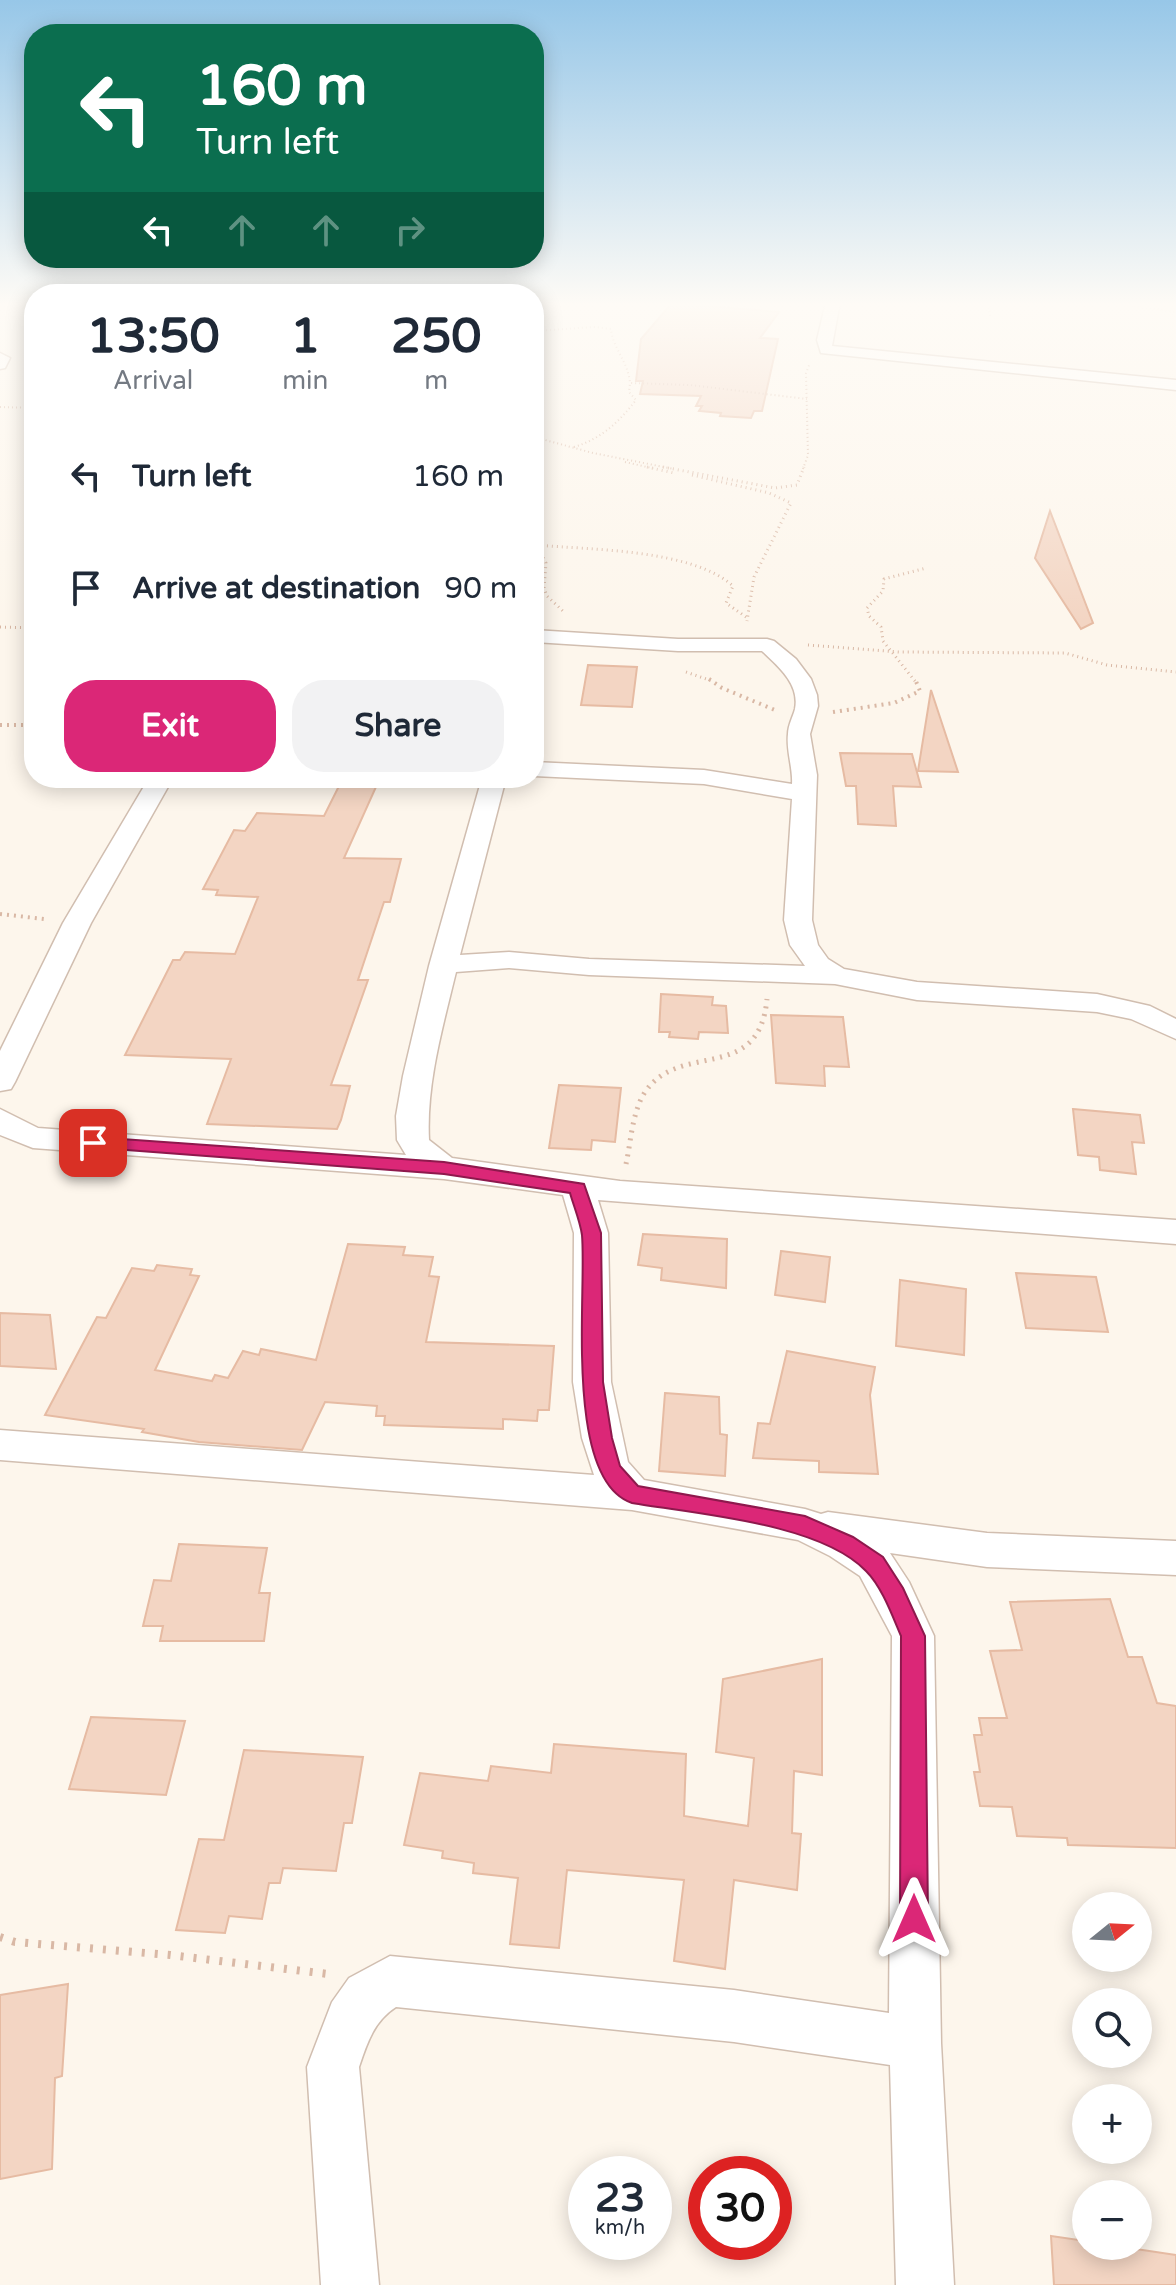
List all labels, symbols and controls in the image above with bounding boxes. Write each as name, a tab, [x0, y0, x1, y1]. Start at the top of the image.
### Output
text: 160 m	[196, 53, 367, 120]
icon: left	[64, 56, 168, 160]
text: Turn left	[196, 121, 339, 164]
icon: left	[136, 208, 180, 252]
icon: ahead	[220, 208, 264, 252]
icon: ahead	[304, 208, 348, 252]
icon: right	[388, 208, 432, 252]
text: 13:50	[87, 308, 220, 366]
text: 1	[290, 308, 320, 366]
text: 250	[391, 308, 481, 366]
text: Arrival	[113, 365, 193, 396]
text: min	[282, 365, 328, 396]
text: m	[424, 365, 448, 396]
icon: left	[64, 454, 108, 498]
text: Turn left	[132, 458, 251, 495]
text: 160 m	[412, 458, 504, 495]
icon: arrive	[64, 566, 108, 610]
text: Arrive at destination	[132, 570, 420, 607]
text: 90 m	[444, 570, 517, 607]
button: Exit	[64, 680, 276, 772]
button: Share	[292, 680, 504, 772]
pin	[59, 1109, 127, 1177]
icon: arrive	[71, 1121, 115, 1165]
position arrow	[872, 1877, 956, 1961]
north arrow	[1072, 1892, 1152, 1972]
map controls	[1072, 1892, 1152, 2260]
button: search	[1072, 1988, 1152, 2068]
button: +	[1072, 2084, 1152, 2164]
speed limit sign: 30	[688, 2156, 792, 2260]
text: 23	[595, 2174, 645, 2222]
button: −	[1072, 2180, 1152, 2260]
text: km/h	[595, 2216, 645, 2240]

